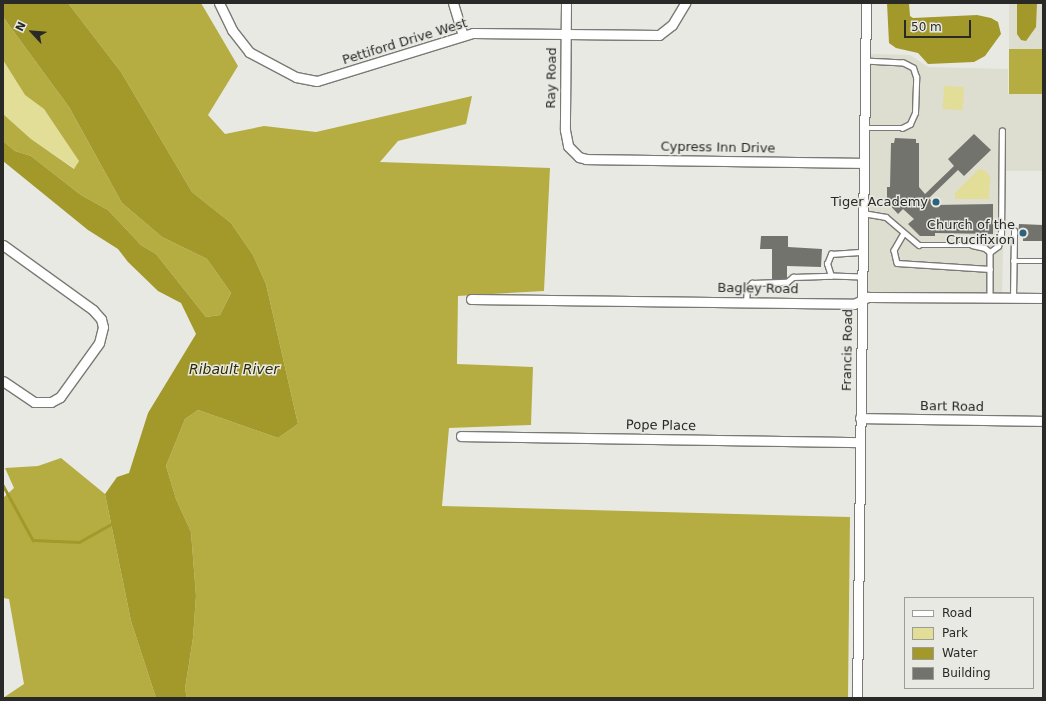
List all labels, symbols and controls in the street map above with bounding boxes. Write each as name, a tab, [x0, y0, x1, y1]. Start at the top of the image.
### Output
north arrow	[12, 12, 52, 52]
scale bar	[906, 12, 973, 38]
street label: Pettiford Drive West	[341, 16, 469, 68]
text: N	[13, 20, 29, 34]
text: 50 m	[911, 20, 942, 34]
street label: Ray Road	[544, 47, 560, 109]
street label: Cypress Inn Drive	[660, 139, 776, 157]
place label: Tiger Academy	[831, 194, 928, 210]
marker: Tiger Academy	[931, 197, 941, 207]
place label: Church of the Crucifixion	[927, 218, 1015, 249]
marker: Church of the Crucifixion	[1018, 228, 1028, 238]
street label: Bagley Road	[717, 280, 799, 298]
street label: Francis Road	[839, 309, 857, 391]
water label: Ribault River	[189, 361, 279, 377]
street label: Bart Road	[920, 399, 984, 415]
street label: Pope Place	[626, 418, 696, 434]
legend	[904, 597, 1034, 689]
text: Road	[942, 606, 972, 620]
text: Park	[942, 626, 968, 640]
text: Water	[942, 646, 977, 660]
text: Building	[942, 666, 991, 680]

